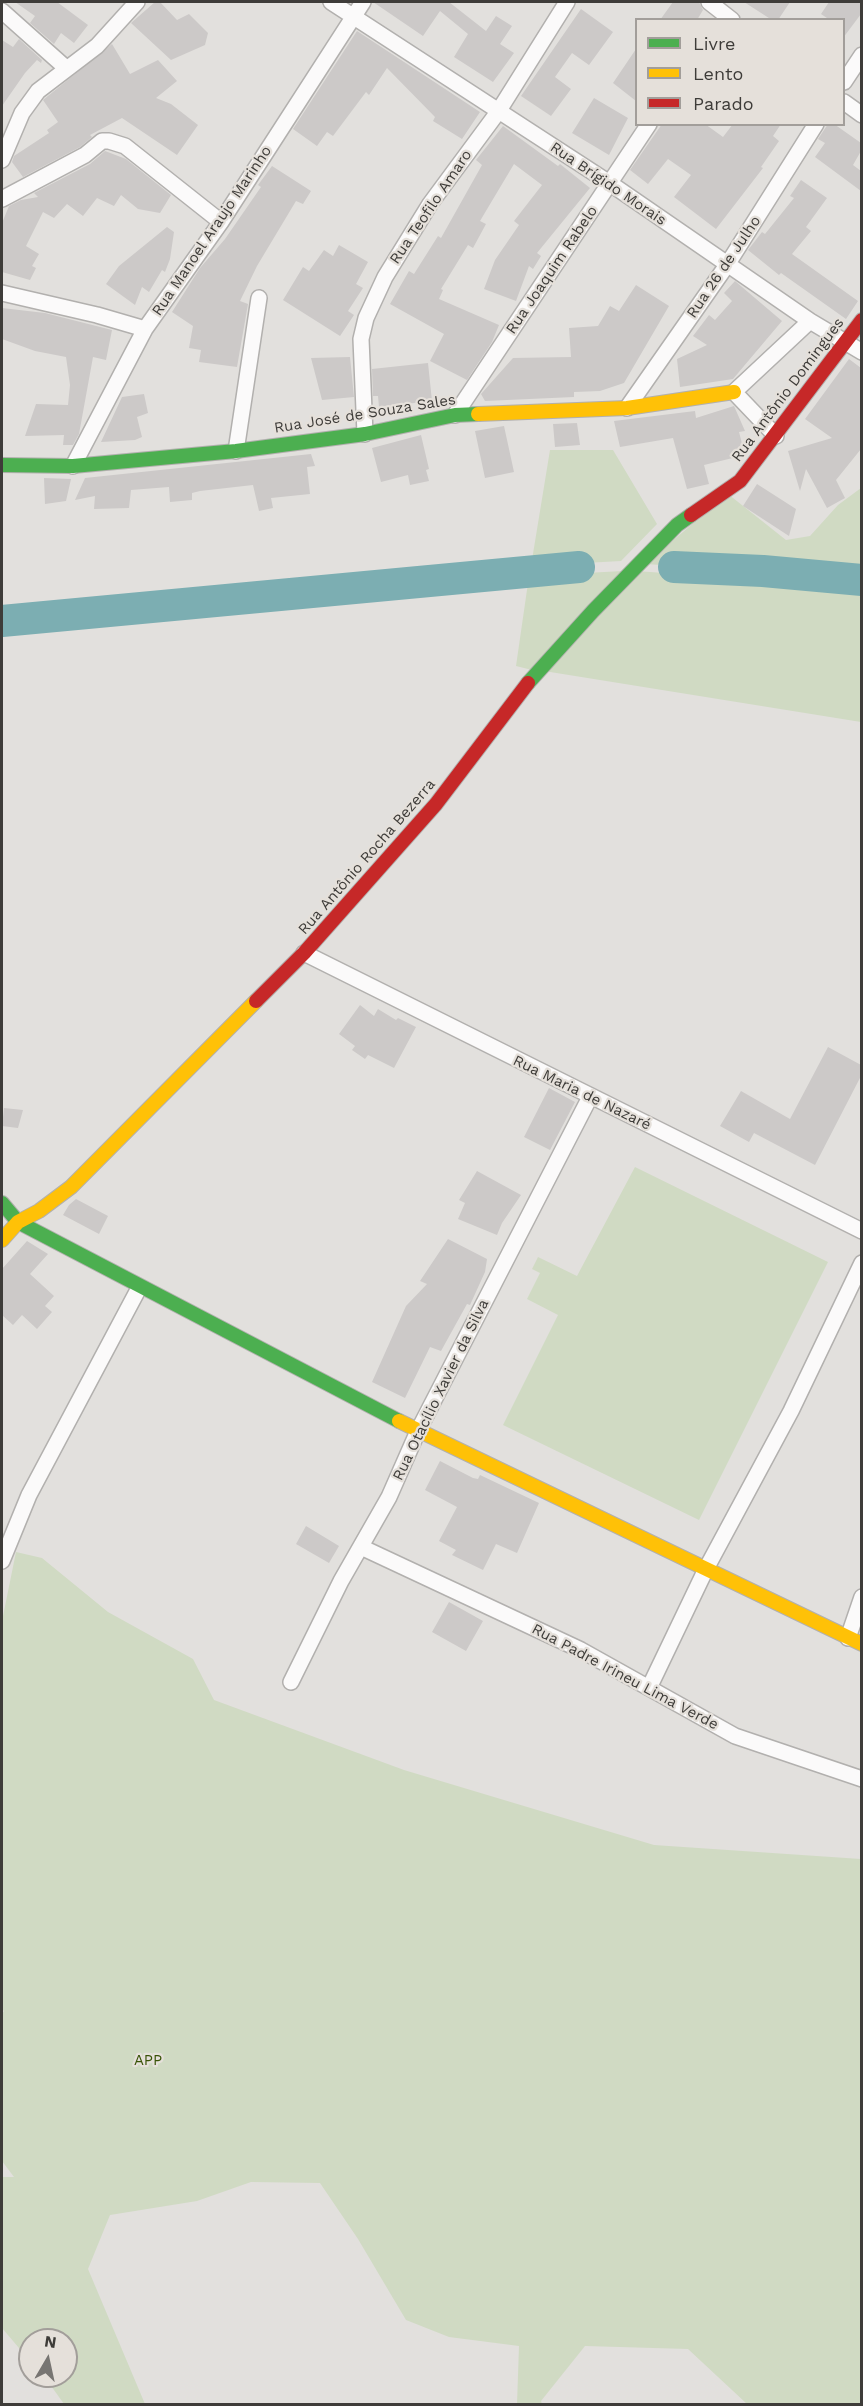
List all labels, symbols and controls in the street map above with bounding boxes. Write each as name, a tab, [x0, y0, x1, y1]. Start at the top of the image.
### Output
legend	[635, 18, 845, 126]
text: Livre	[693, 33, 735, 54]
text: Lento	[693, 63, 743, 84]
text: Parado	[693, 93, 754, 114]
street label: Rua Brígido Morais	[547, 138, 669, 230]
street label: Rua Manoel Araujo Marinho	[148, 143, 276, 319]
street label: Rua Teofilo Amaro	[386, 147, 476, 267]
street label: Rua Joaquim Rabelo	[502, 202, 602, 338]
street label: Rua 26 de Julho	[683, 213, 765, 321]
street label: Rua Antônio Domingues	[728, 314, 848, 466]
street label: Rua José de Souza Sales	[273, 391, 457, 437]
street label: Rua Antônio Rocha Bezerra	[295, 776, 439, 938]
street label: Rua Maria de Nazaré	[510, 1052, 654, 1134]
street label: Rua Otacílio Xavier da Silva	[389, 1296, 493, 1484]
street label: Rua Padre Irineu Lima Verde	[529, 1620, 721, 1734]
park label: APP	[134, 2052, 162, 2070]
north arrow	[18, 2328, 78, 2388]
text: N	[43, 2331, 58, 2352]

